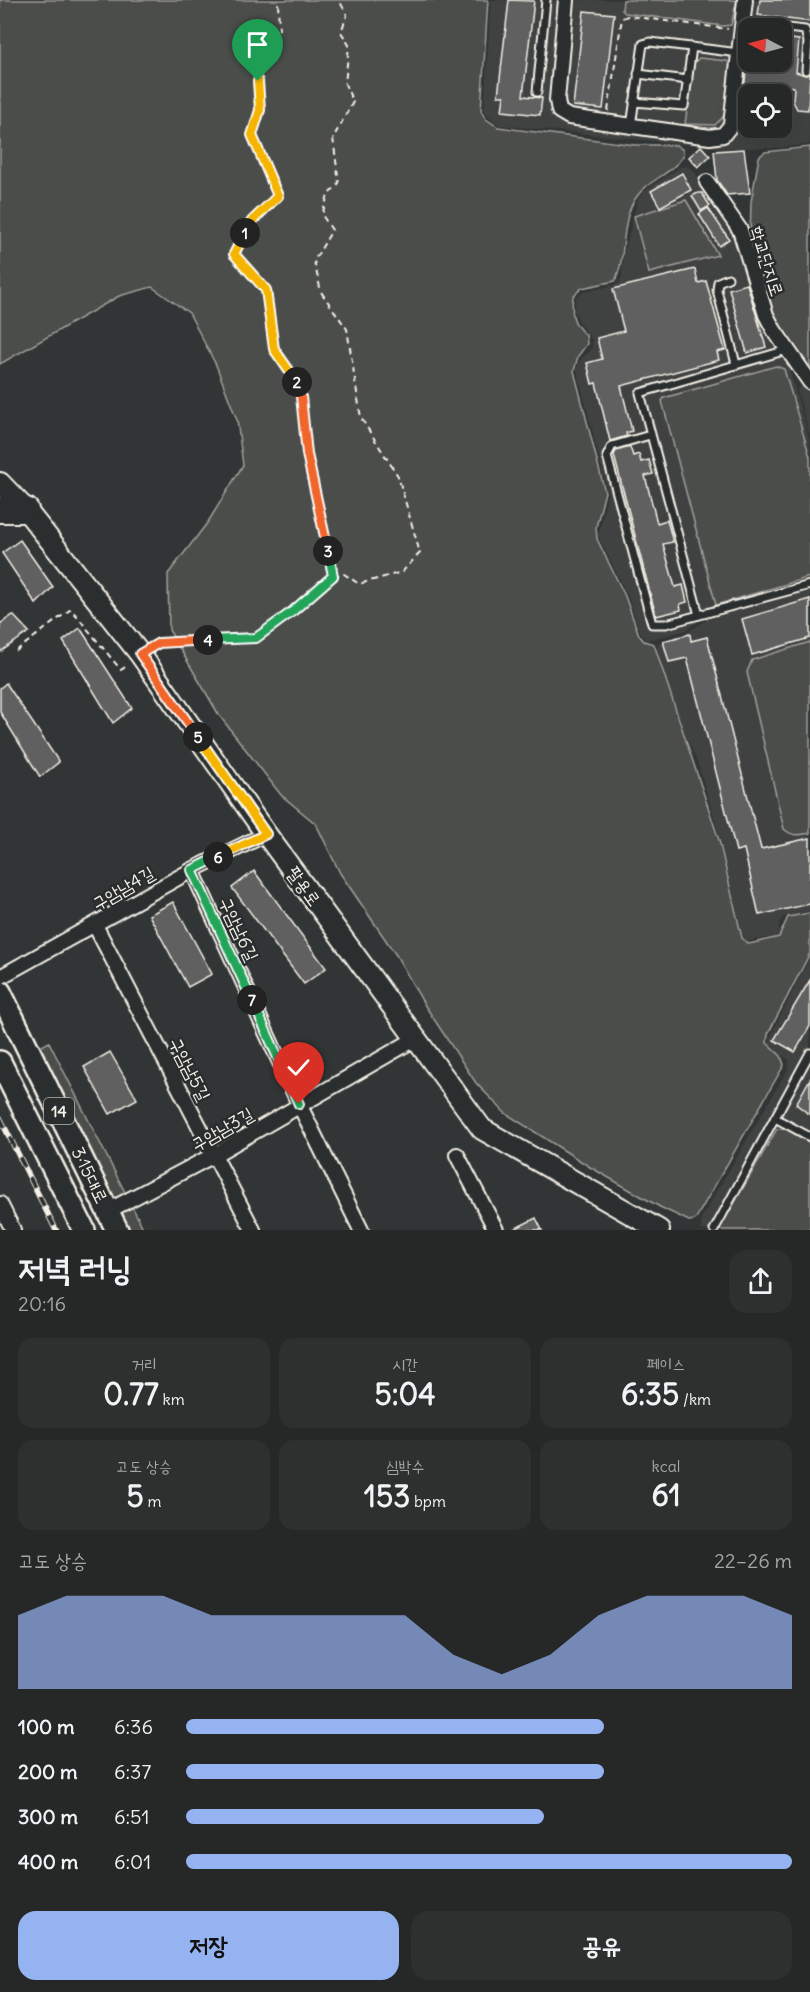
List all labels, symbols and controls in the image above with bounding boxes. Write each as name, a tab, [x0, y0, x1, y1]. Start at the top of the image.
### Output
north arrow	[738, 18, 792, 72]
map controls	[738, 18, 792, 138]
pin	[232, 19, 283, 81]
icon: arrive	[241, 28, 274, 61]
button: locate	[738, 84, 792, 138]
pin: 1	[230, 218, 260, 248]
text: 1	[242, 223, 248, 243]
street label: 학교단지로	[745, 223, 789, 299]
pin: 2	[282, 367, 312, 397]
text: 2	[293, 372, 301, 392]
pin: 3	[313, 536, 343, 566]
text: 3	[323, 541, 333, 561]
pin: 4	[193, 625, 223, 655]
text: 4	[203, 630, 213, 650]
pin: 5	[183, 722, 213, 752]
text: 5	[193, 727, 203, 747]
pin: 6	[203, 842, 233, 872]
text: 6	[213, 847, 223, 867]
street label: 구암남4길	[88, 861, 159, 915]
street label: 팔용로	[282, 862, 326, 910]
street label: 구암남6길	[214, 893, 264, 965]
pin: 7	[237, 985, 267, 1015]
text: 7	[248, 990, 256, 1010]
street label: 구암남5길	[164, 1033, 216, 1105]
pin	[273, 1042, 324, 1104]
icon: check	[282, 1051, 315, 1084]
road number: 14	[44, 1098, 74, 1124]
street label: 구암남3길	[187, 1102, 258, 1156]
street label: 3·15대로	[67, 1143, 113, 1207]
text: 저녁 러닝	[18, 1247, 132, 1289]
button: share	[729, 1250, 792, 1313]
text: 20:16	[18, 1291, 66, 1316]
text: 거리	[131, 1354, 157, 1374]
text: 시간	[392, 1354, 418, 1374]
text: 페이스	[647, 1354, 685, 1374]
text: 0.77	[103, 1375, 159, 1413]
text: 5:04	[374, 1375, 436, 1413]
text: 6:35	[621, 1375, 679, 1413]
text: km	[159, 1389, 185, 1409]
text: /km	[679, 1389, 711, 1409]
text: 고도 상승	[116, 1456, 172, 1476]
text: 심박수	[386, 1456, 424, 1476]
text: kcal	[652, 1456, 680, 1476]
text: 61	[651, 1476, 681, 1514]
text: 5	[126, 1477, 144, 1515]
text: 153	[364, 1477, 410, 1515]
text: m	[144, 1491, 162, 1511]
text: bpm	[410, 1491, 446, 1511]
text: 고도 상승	[18, 1548, 87, 1573]
text: 22–26 m	[714, 1548, 792, 1573]
text: 100 m	[18, 1714, 75, 1739]
text: 6:36	[114, 1714, 153, 1739]
text: 200 m	[18, 1759, 78, 1784]
text: 6:37	[114, 1759, 151, 1784]
text: 300 m	[18, 1804, 78, 1829]
text: 6:51	[114, 1804, 150, 1829]
text: 400 m	[18, 1849, 78, 1874]
text: 6:01	[114, 1849, 151, 1874]
button: 저장	[18, 1911, 399, 1980]
button: 공유	[411, 1911, 792, 1980]

